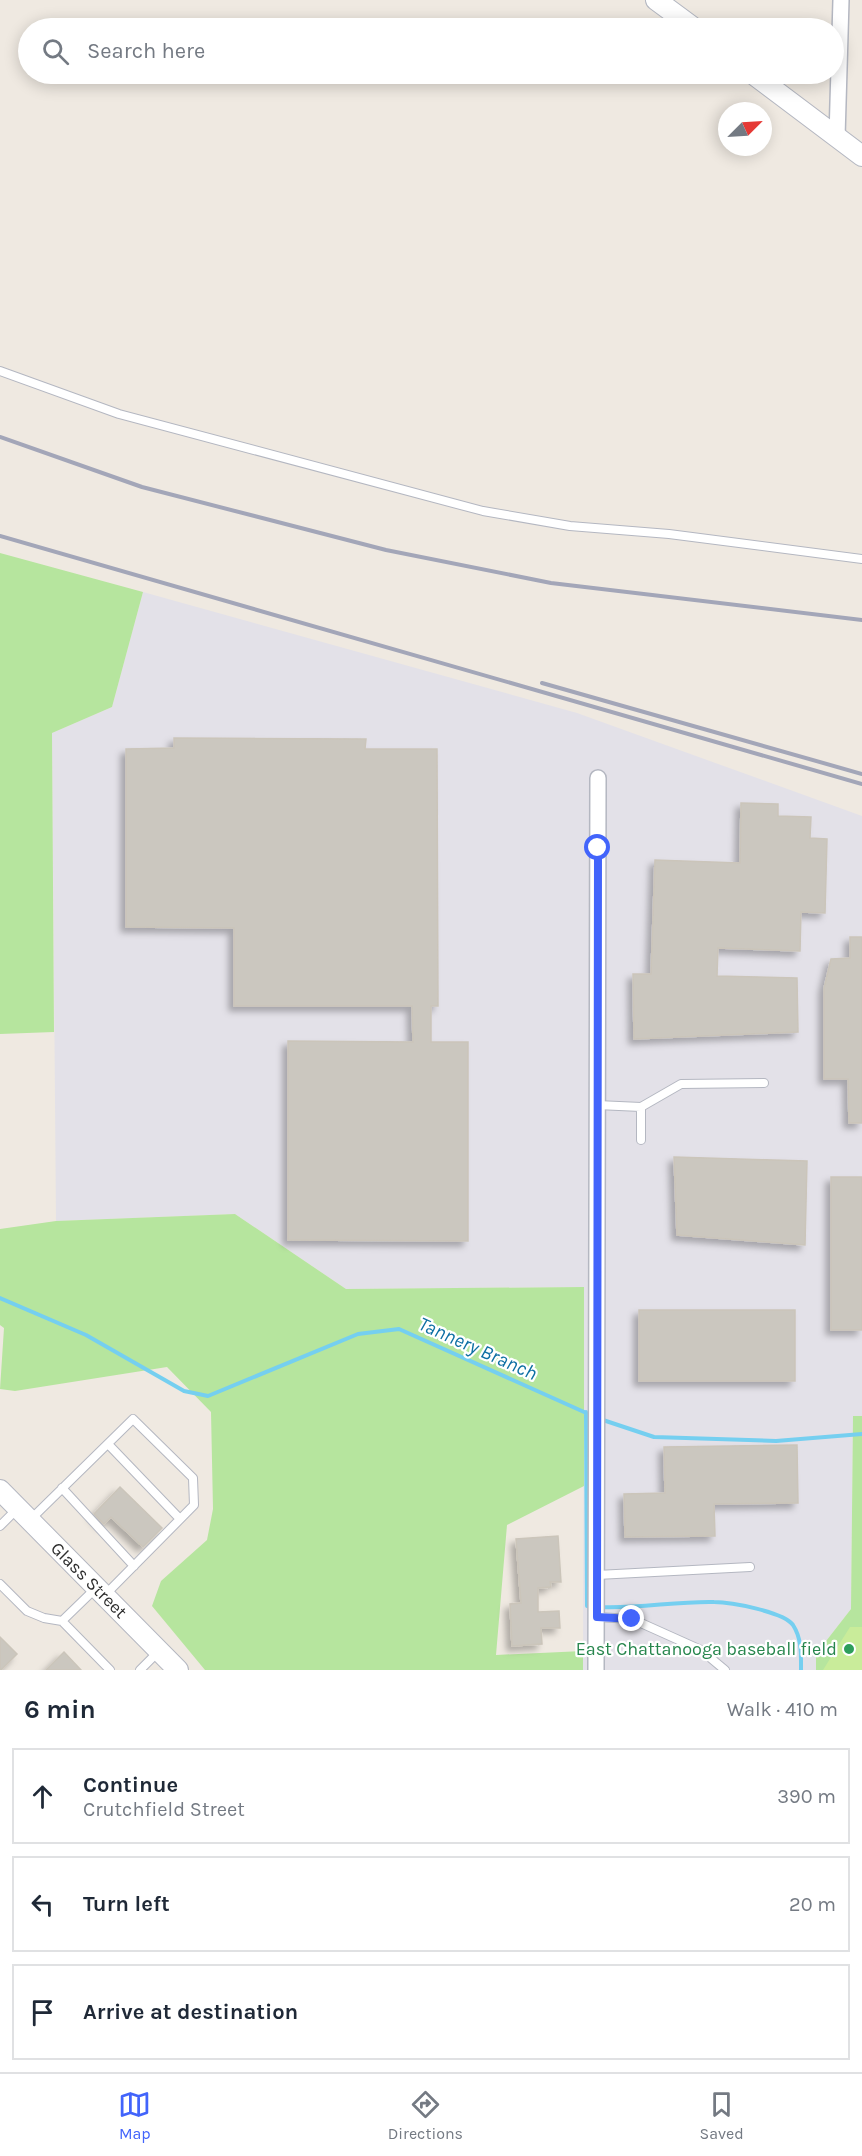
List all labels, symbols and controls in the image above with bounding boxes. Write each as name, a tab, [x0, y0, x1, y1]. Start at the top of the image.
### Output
search box	[18, 18, 844, 84]
icon: search	[39, 35, 72, 68]
text: Search here	[87, 38, 205, 64]
north arrow	[718, 102, 772, 156]
route start	[584, 834, 610, 860]
water label: Tannery Branch	[415, 1312, 541, 1385]
street label: Glass Street	[46, 1537, 132, 1623]
route end	[618, 1605, 644, 1631]
place label: East Chattanooga baseball field	[576, 1638, 837, 1660]
marker: East Chattanooga baseball field	[842, 1642, 856, 1656]
text: 6 min	[24, 1694, 96, 1725]
text: Walk · 410 m	[727, 1698, 838, 1721]
text: Continue	[83, 1772, 178, 1798]
icon: ahead	[26, 1780, 59, 1813]
text: 390 m	[777, 1785, 836, 1808]
text: Crutchfield Street	[83, 1798, 245, 1821]
icon: left	[26, 1888, 59, 1921]
text: Turn left	[83, 1891, 170, 1917]
text: 20 m	[789, 1893, 836, 1916]
icon: arrive	[26, 1996, 59, 2029]
text: Arrive at destination	[83, 1999, 298, 2025]
tab: Map	[118, 2088, 151, 2143]
tab: Directions	[388, 2088, 463, 2143]
tab: Saved	[700, 2088, 744, 2143]

